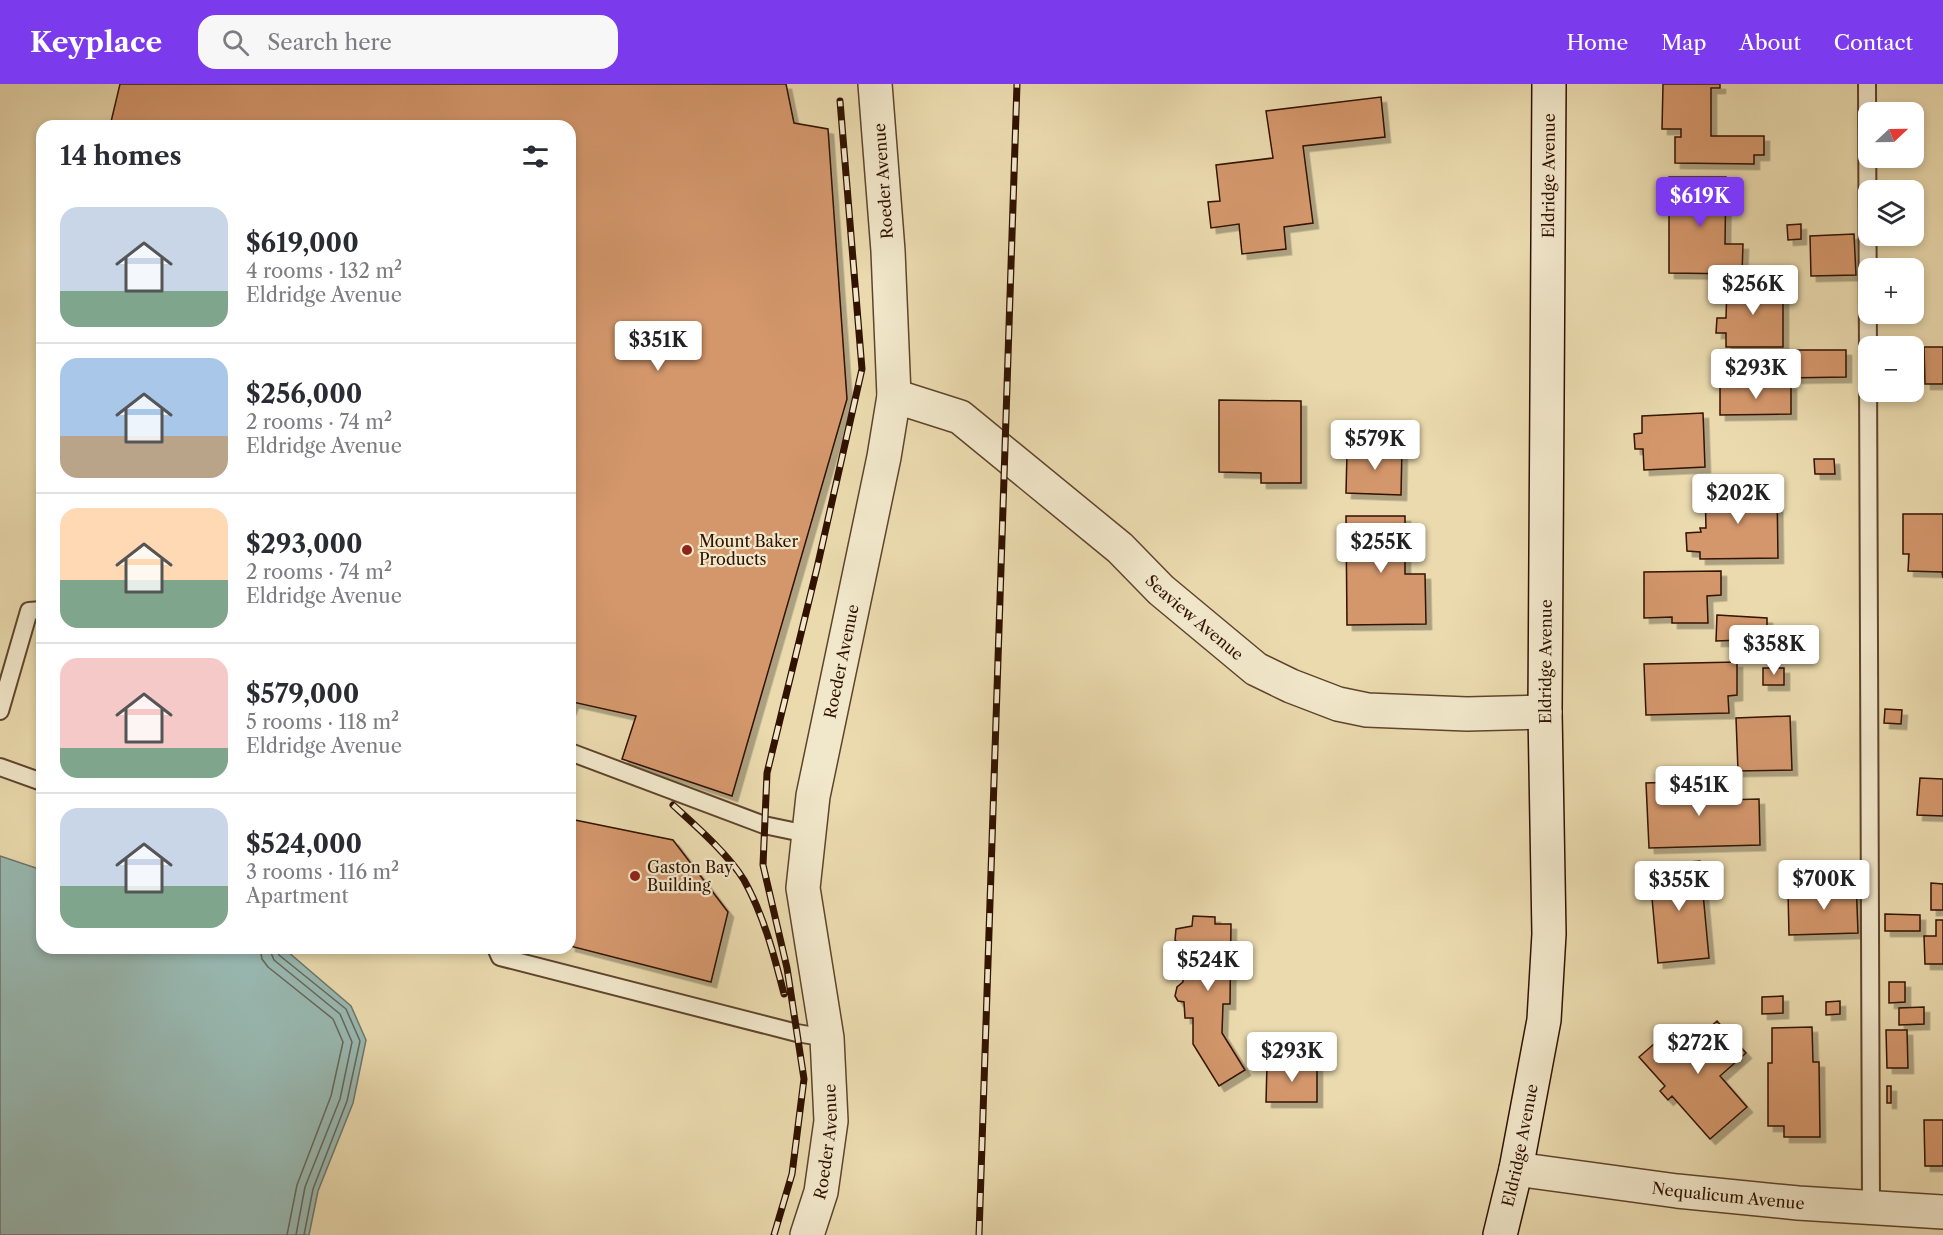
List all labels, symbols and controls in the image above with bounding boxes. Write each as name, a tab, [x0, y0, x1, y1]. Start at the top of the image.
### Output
search box	[198, 15, 618, 69]
text: Keyplace	[30, 25, 162, 59]
icon: search	[219, 26, 252, 59]
text: Search here	[267, 29, 392, 56]
text: Home	[1567, 30, 1628, 55]
text: Map	[1661, 30, 1706, 55]
text: About	[1739, 30, 1801, 55]
text: Contact	[1834, 30, 1913, 55]
north arrow	[1858, 102, 1924, 168]
map controls	[1858, 102, 1924, 402]
street label: Eldridge Avenue	[1538, 113, 1559, 238]
street label: Roeder Avenue	[869, 122, 897, 240]
text: 14 homes	[60, 140, 182, 172]
icon: filters	[519, 140, 552, 173]
pin: $619K	[1658, 177, 1742, 228]
button: layers	[1858, 180, 1924, 246]
text: $619K	[1670, 184, 1730, 208]
text: $619,000	[246, 227, 359, 259]
icon: home	[108, 231, 180, 303]
button: +	[1858, 258, 1924, 324]
text: 4 rooms · 132 m²	[246, 259, 402, 283]
pin: $256K	[1711, 265, 1795, 316]
text: $256K	[1722, 272, 1784, 296]
text: Eldridge Avenue	[246, 283, 402, 307]
pin: $351K	[616, 321, 700, 372]
text: $351K	[629, 328, 687, 352]
button: −	[1858, 336, 1924, 402]
pin: $293K	[1714, 349, 1798, 400]
text: $293K	[1725, 356, 1787, 380]
text: $256,000	[246, 378, 362, 410]
icon: home	[108, 382, 180, 454]
text: 2 rooms · 74 m²	[246, 410, 392, 434]
pin: $579K	[1333, 420, 1417, 471]
text: $579K	[1345, 427, 1405, 451]
text: Eldridge Avenue	[246, 434, 402, 458]
pin: $202K	[1696, 474, 1780, 525]
text: $202K	[1706, 481, 1770, 505]
pin: $255K	[1339, 523, 1423, 574]
text: $293,000	[246, 528, 363, 560]
text: $255K	[1350, 530, 1412, 554]
place label: Mount Baker Products	[699, 531, 799, 569]
icon: home	[108, 532, 180, 604]
marker: Mount Baker Products	[680, 543, 694, 557]
text: 2 rooms · 74 m²	[246, 560, 392, 584]
street label: Seaview Avenue	[1141, 570, 1248, 664]
text: Eldridge Avenue	[246, 584, 402, 608]
street label: Eldridge Avenue	[1535, 599, 1556, 724]
street label: Roeder Avenue	[820, 603, 863, 720]
pin: $358K	[1732, 625, 1816, 676]
text: $358K	[1743, 632, 1805, 656]
text: $579,000	[246, 678, 359, 710]
icon: home	[108, 682, 180, 754]
text: 5 rooms · 118 m²	[246, 710, 399, 734]
text: Eldridge Avenue	[246, 734, 402, 758]
pin: $451K	[1657, 766, 1741, 817]
text: $451K	[1669, 773, 1729, 797]
text: $524,000	[246, 828, 362, 860]
icon: home	[108, 832, 180, 904]
place label: Gaston Bay Building	[647, 857, 734, 895]
text: 3 rooms · 116 m²	[246, 860, 399, 884]
pin: $700K	[1782, 860, 1866, 911]
pin: $355K	[1637, 861, 1721, 912]
text: $700K	[1792, 867, 1856, 891]
text: $355K	[1649, 868, 1709, 892]
marker: Gaston Bay Building	[628, 869, 642, 883]
text: Apartment	[246, 884, 349, 908]
pin: $524K	[1166, 941, 1250, 992]
text: $524K	[1177, 948, 1239, 972]
pin: $272K	[1656, 1024, 1740, 1075]
text: $272K	[1667, 1031, 1729, 1055]
pin: $293K	[1250, 1032, 1334, 1083]
text: $293K	[1261, 1039, 1323, 1063]
street label: Eldridge Avenue	[1497, 1082, 1542, 1209]
street label: Roeder Avenue	[809, 1083, 841, 1202]
street label: Nequalicum Avenue	[1651, 1178, 1805, 1213]

